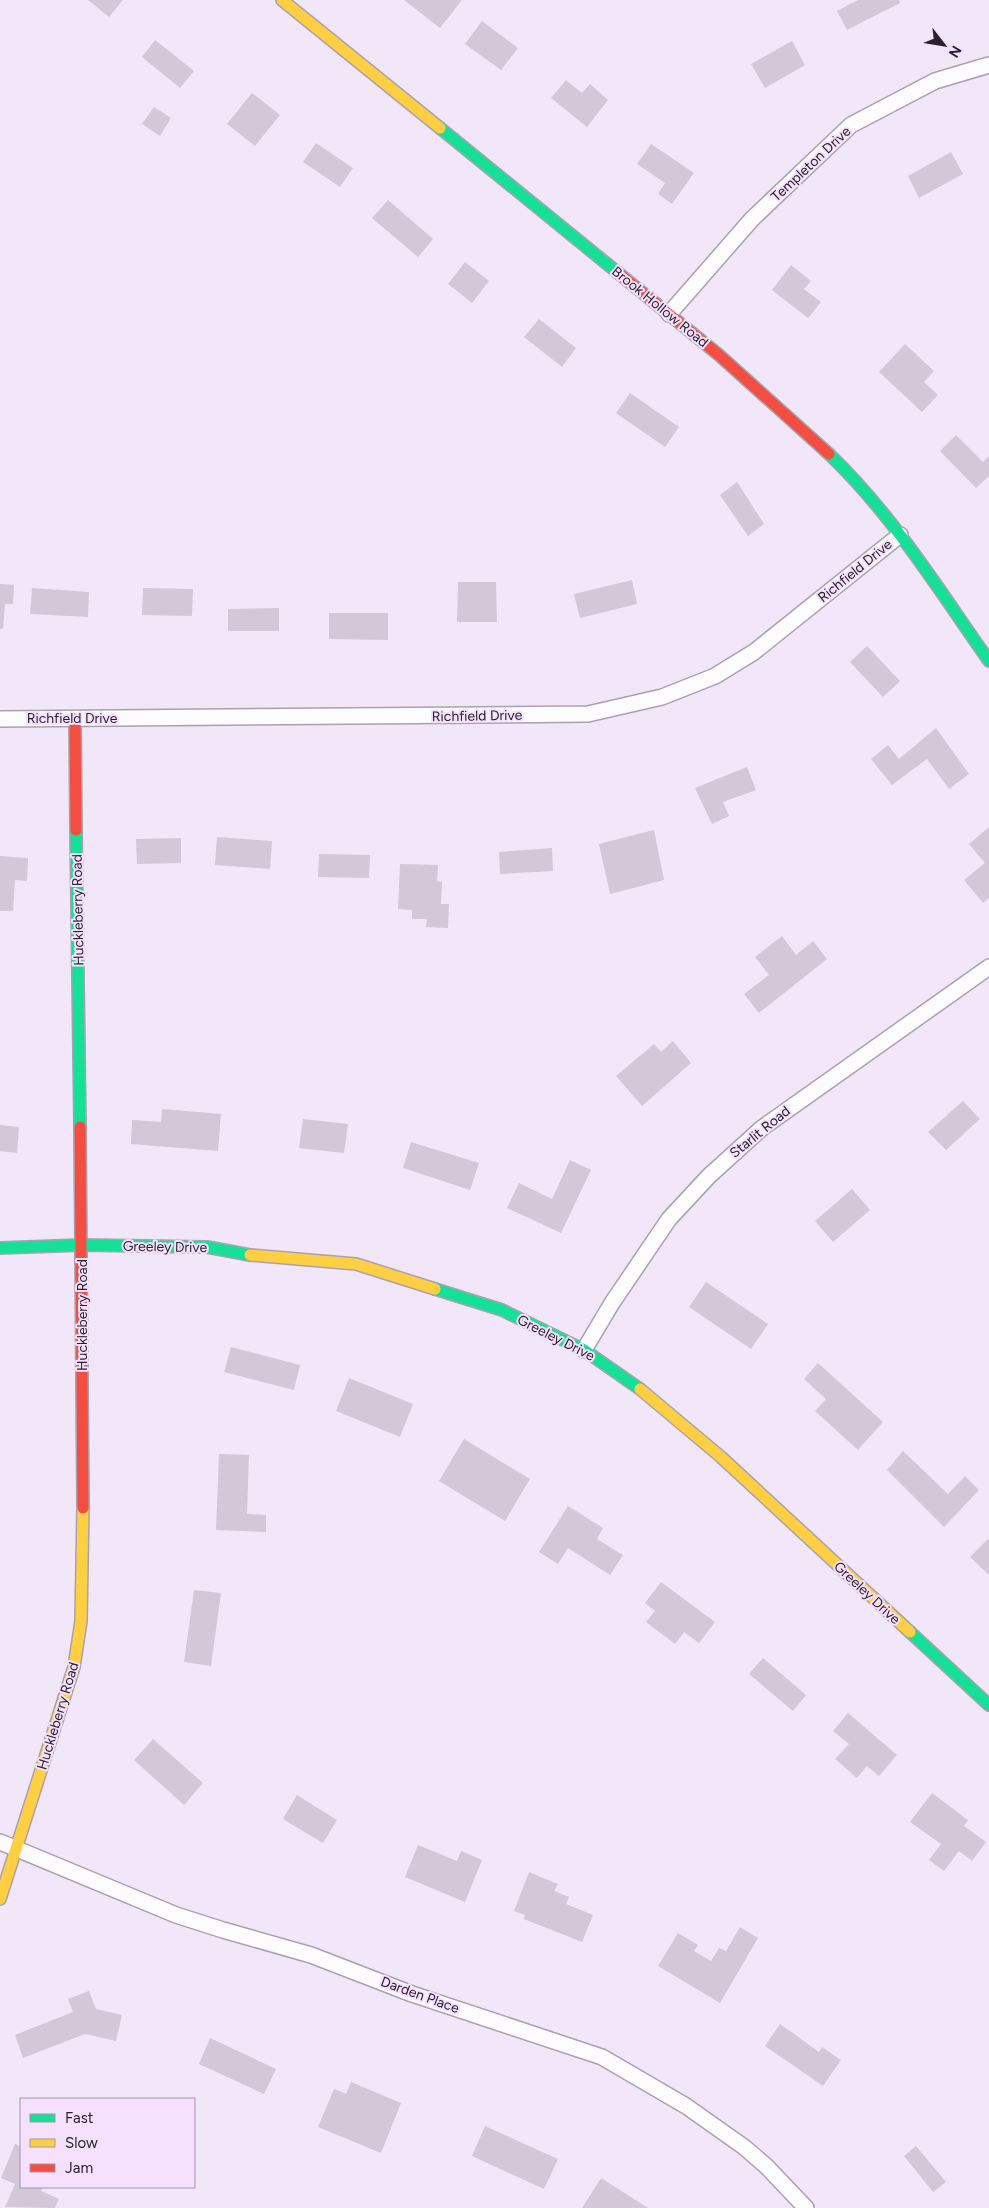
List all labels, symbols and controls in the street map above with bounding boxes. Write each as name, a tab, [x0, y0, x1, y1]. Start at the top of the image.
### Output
north arrow	[919, 20, 969, 70]
text: N	[945, 42, 965, 60]
street label: Templeton Drive	[768, 123, 855, 205]
street label: Brook Hollow Road	[608, 263, 712, 351]
street label: Richfield Drive	[814, 536, 896, 606]
street label: Richfield Drive	[432, 707, 523, 725]
street label: Richfield Drive	[27, 710, 118, 727]
street label: Huckleberry Road	[69, 854, 87, 966]
street label: Starlit Road	[726, 1102, 794, 1162]
street label: Greeley Drive	[123, 1238, 208, 1256]
street label: Huckleberry Road	[74, 1259, 91, 1371]
street label: Greeley Drive	[515, 1311, 598, 1365]
street label: Greeley Drive	[830, 1558, 904, 1628]
street label: Huckleberry Road	[34, 1660, 82, 1772]
street label: Darden Place	[378, 1973, 462, 2017]
legend	[20, 2098, 195, 2188]
text: Fast	[65, 2109, 94, 2127]
text: Slow	[65, 2134, 98, 2152]
text: Jam	[65, 2159, 93, 2177]

